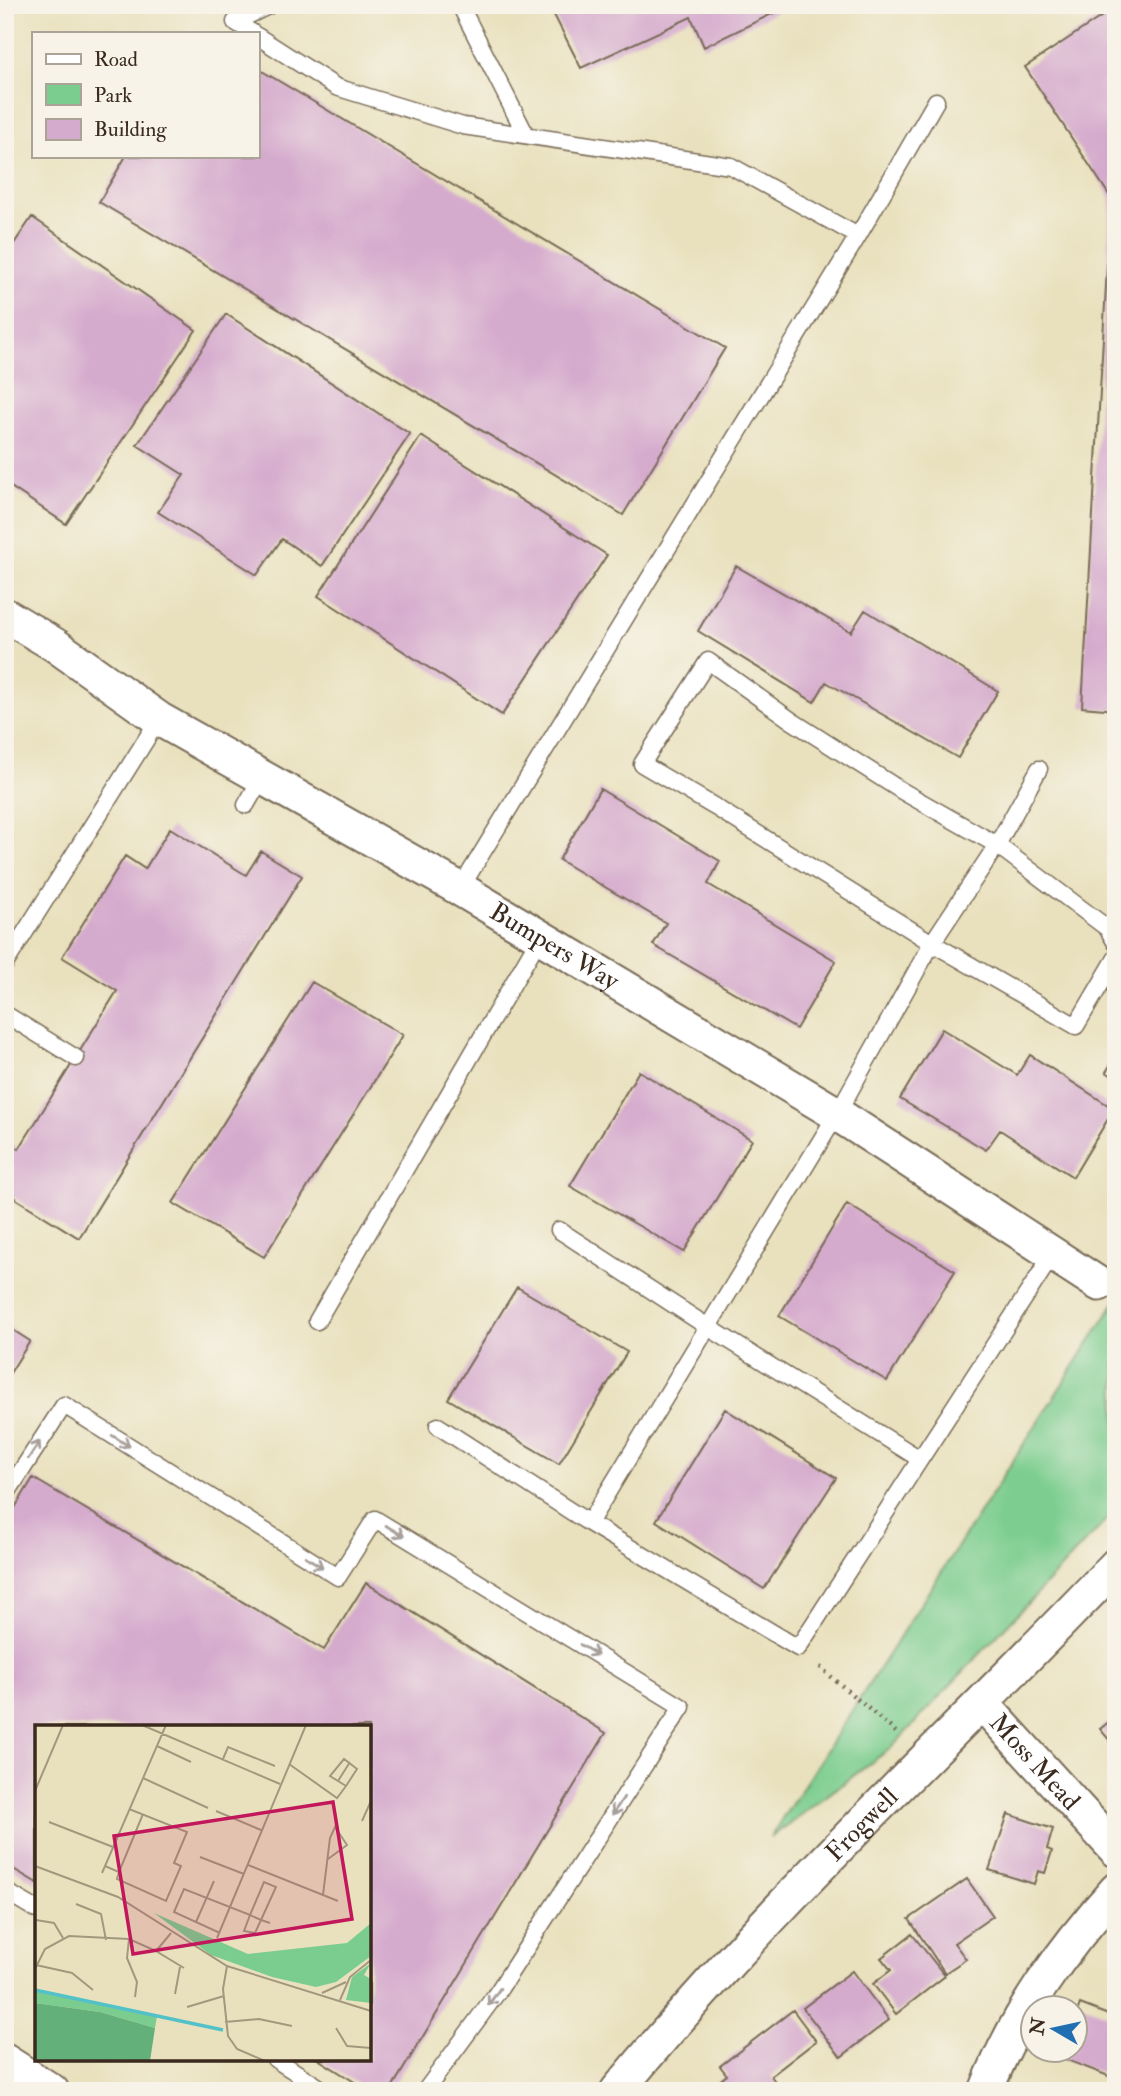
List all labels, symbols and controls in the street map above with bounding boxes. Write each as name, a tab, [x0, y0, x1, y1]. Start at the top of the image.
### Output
legend	[32, 32, 259, 158]
text: Road	[94, 46, 139, 73]
text: Park	[94, 82, 132, 109]
text: Building	[94, 116, 167, 143]
street label: Bumpers Way	[484, 896, 625, 998]
one-way arrow	[111, 1435, 131, 1449]
one-way arrow	[26, 1441, 41, 1460]
one-way arrow	[385, 1524, 405, 1538]
one-way arrow	[304, 1555, 323, 1570]
one-way arrow	[579, 1643, 599, 1657]
street label: Moss Mead	[982, 1707, 1087, 1817]
inset map	[35, 1725, 371, 2061]
street label: Frogwell	[819, 1781, 905, 1868]
one-way arrow	[610, 1796, 624, 1816]
one-way arrow	[487, 1987, 501, 2006]
north arrow	[1020, 1994, 1090, 2064]
text: N	[1025, 2015, 1052, 2038]

